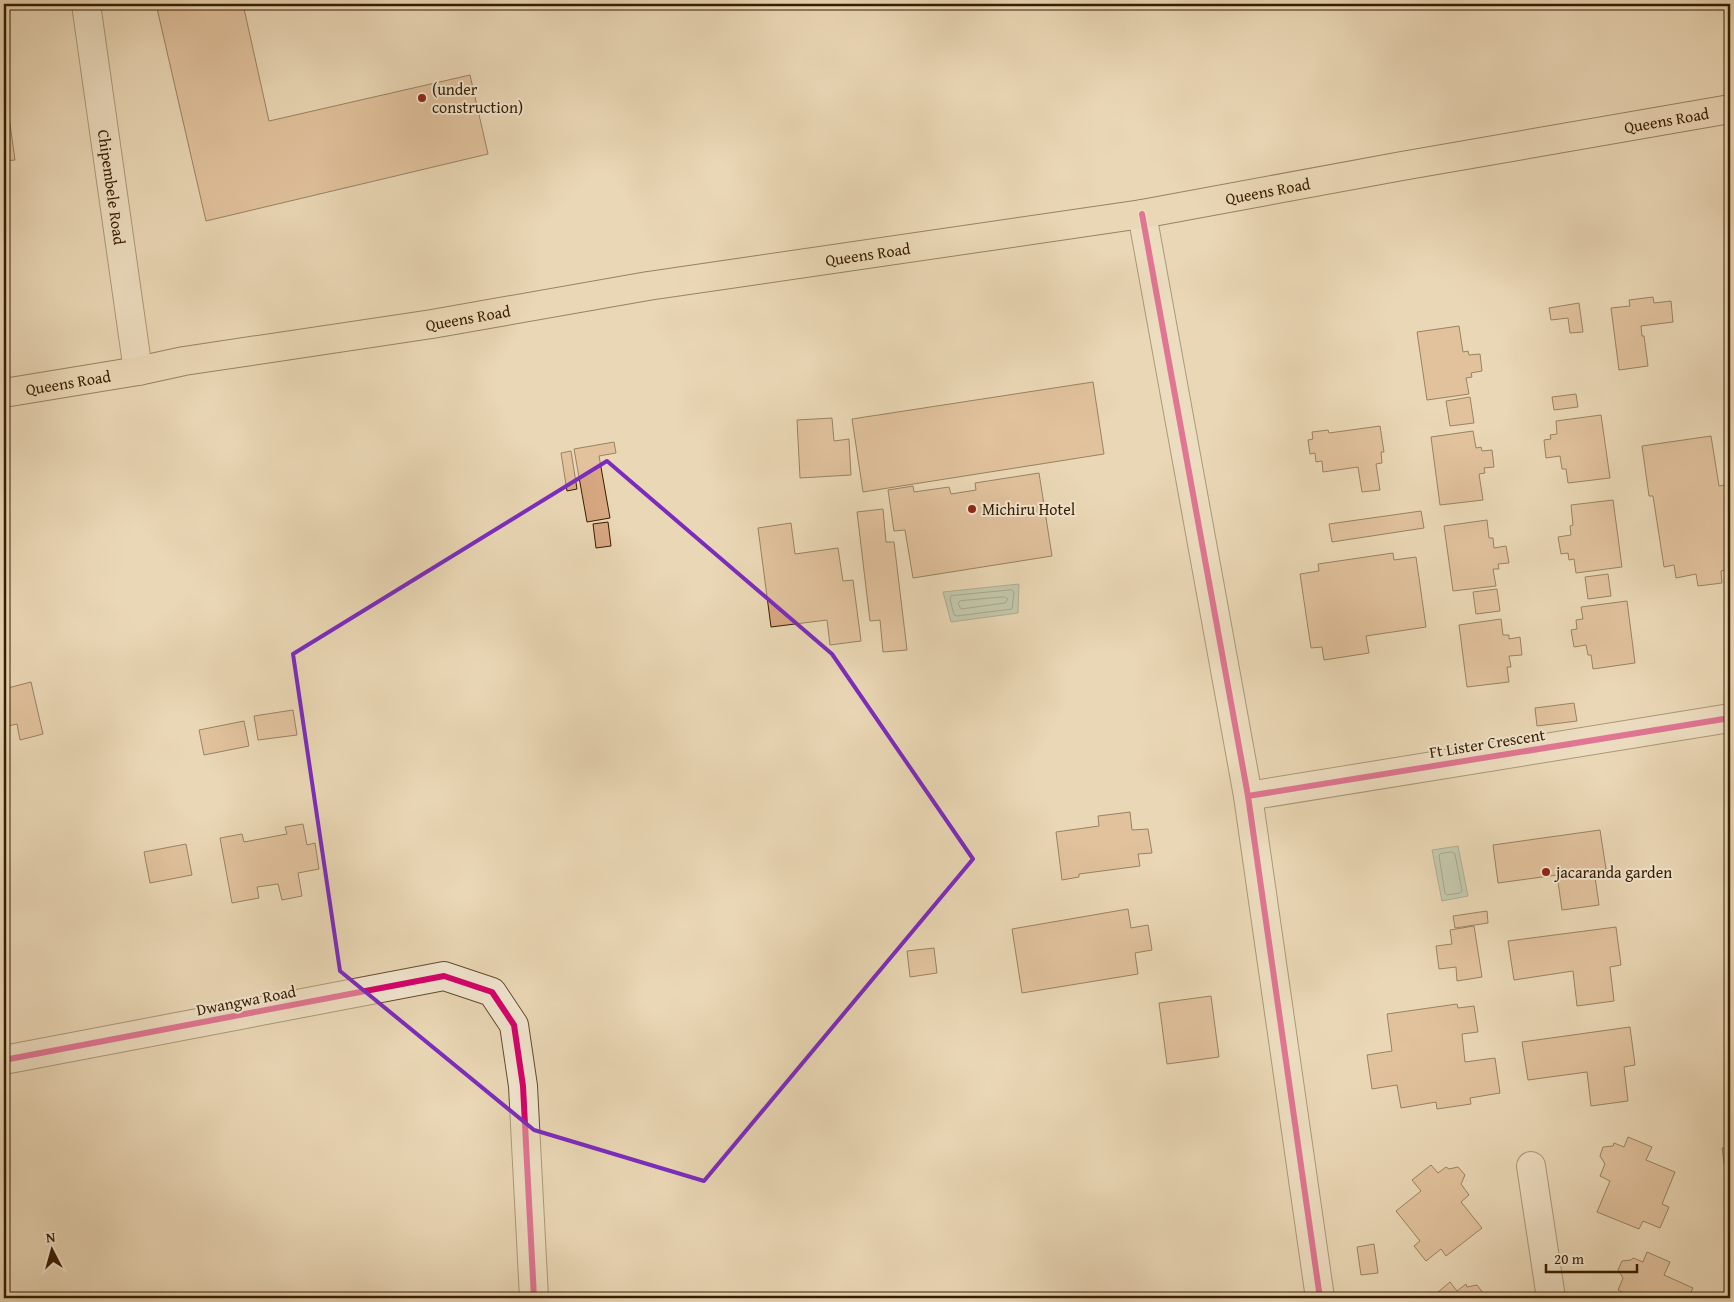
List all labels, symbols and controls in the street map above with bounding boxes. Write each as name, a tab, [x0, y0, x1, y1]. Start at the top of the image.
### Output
place label: (under construction)	[432, 77, 523, 119]
marker: (under construction)	[416, 92, 428, 104]
street label: Queens Road	[1622, 101, 1711, 139]
street label: Chipembele Road	[92, 128, 132, 247]
street label: Queens Road	[1223, 171, 1313, 210]
street label: Queens Road	[824, 236, 912, 272]
street label: Queens Road	[424, 298, 513, 337]
street label: Queens Road	[24, 364, 113, 401]
place label: Michiru Hotel	[982, 497, 1076, 521]
marker: Michiru Hotel	[966, 503, 978, 515]
street label: Ft Lister Crescent	[1427, 722, 1547, 764]
place label: jacaranda garden	[1554, 860, 1672, 884]
marker: jacaranda garden	[1540, 866, 1552, 878]
street label: Dwangwa Road	[194, 978, 298, 1021]
north arrow	[28, 1224, 78, 1274]
text: N	[45, 1227, 57, 1248]
scale bar	[1546, 1242, 1638, 1274]
text: 20 m	[1554, 1248, 1585, 1269]

